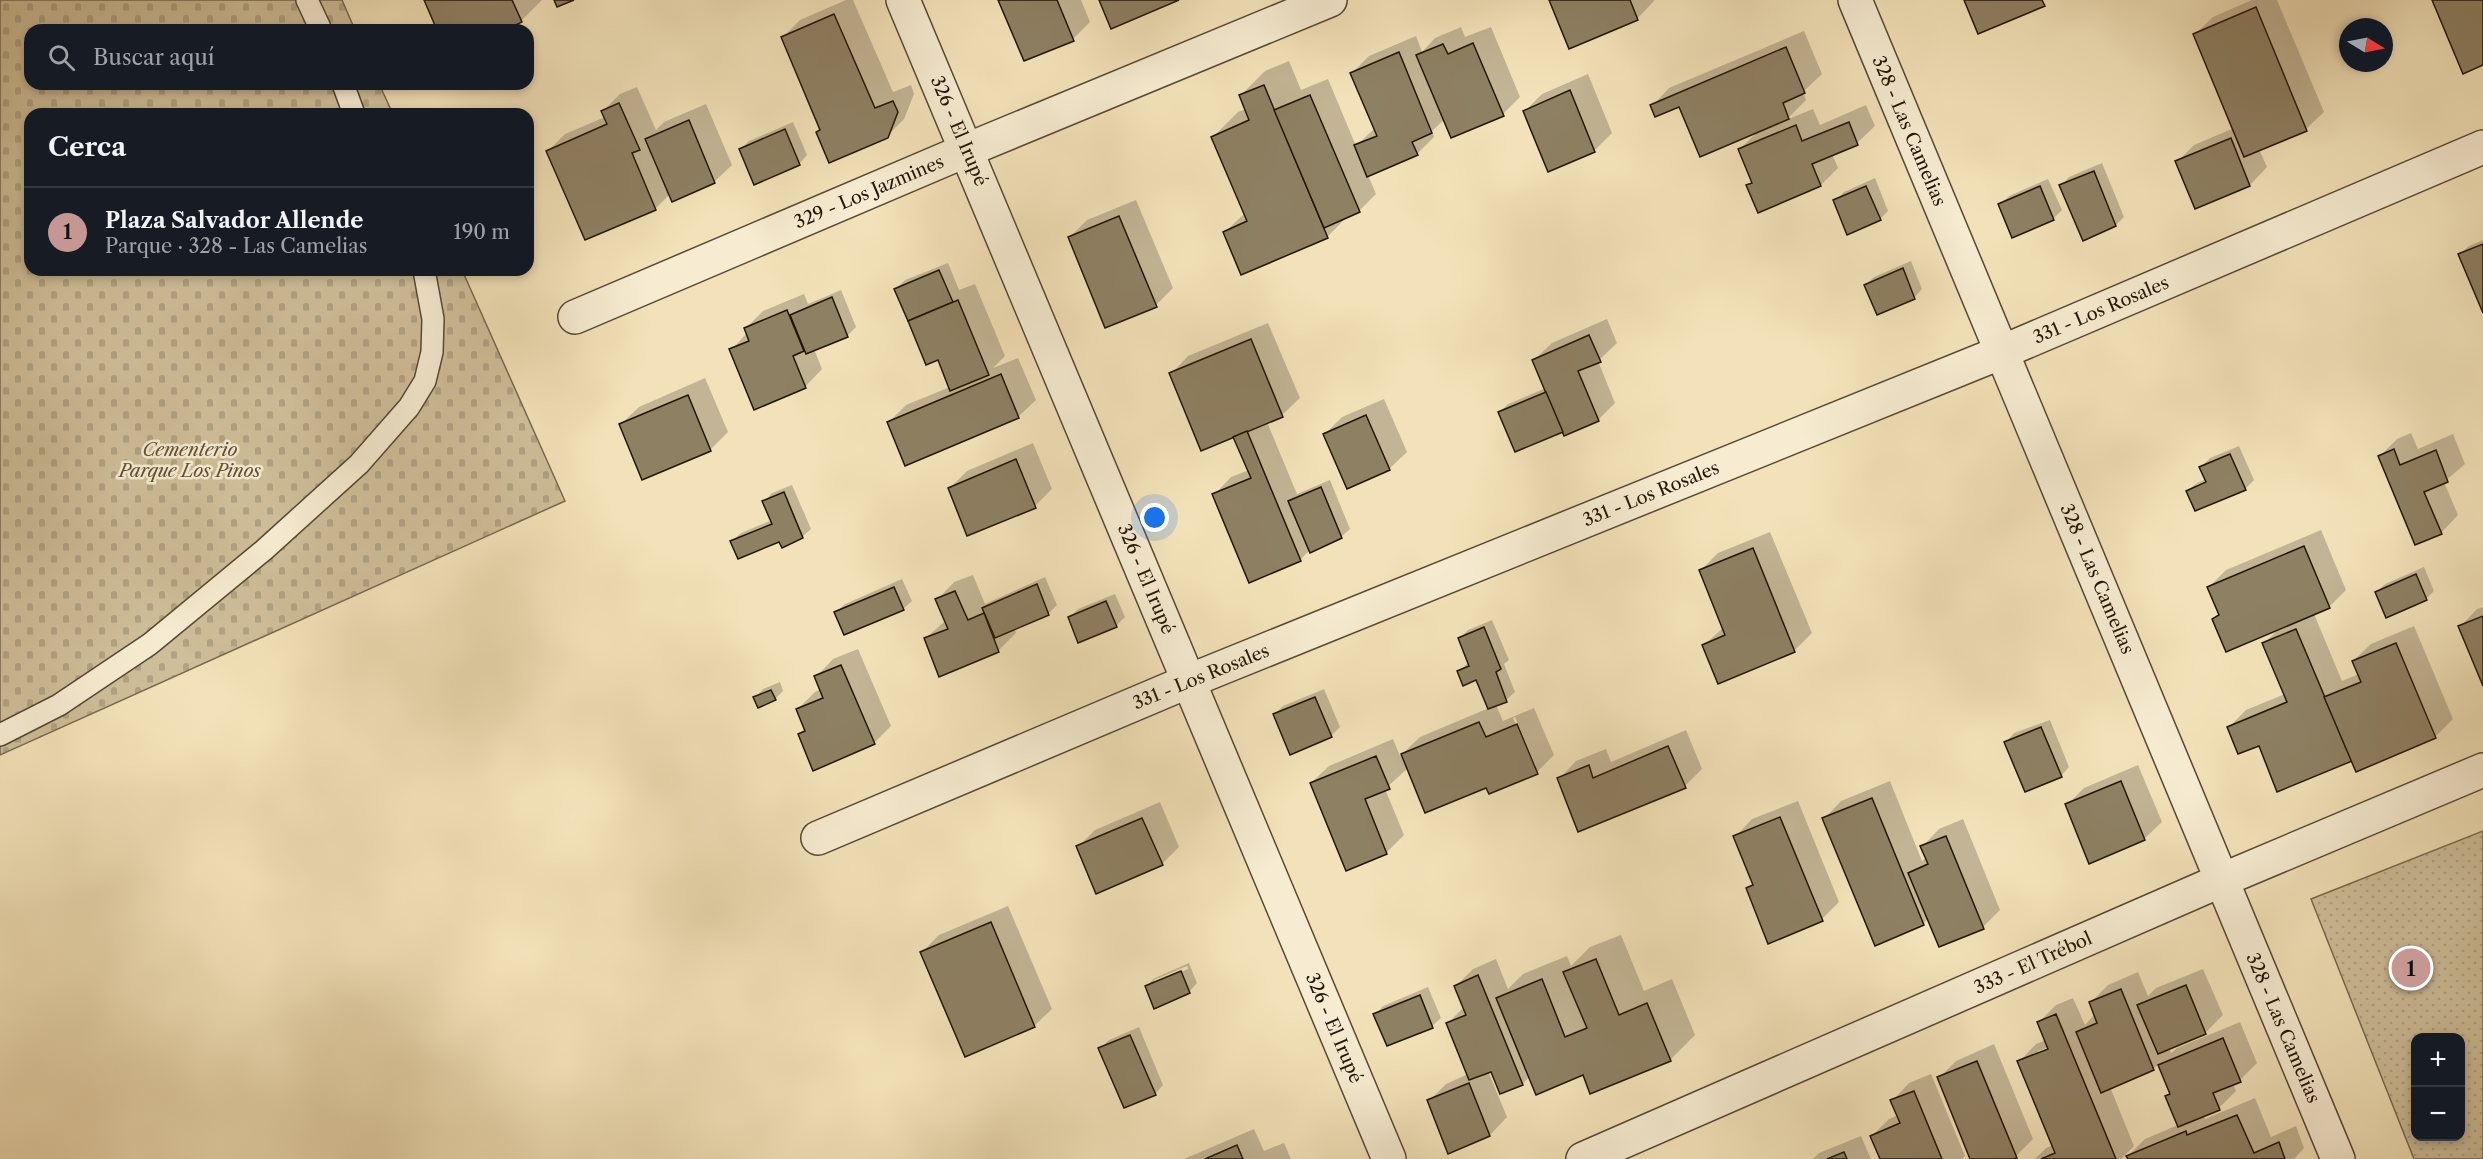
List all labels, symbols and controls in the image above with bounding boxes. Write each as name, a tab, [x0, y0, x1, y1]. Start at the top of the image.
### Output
north arrow	[2339, 18, 2393, 72]
search box	[24, 24, 534, 90]
icon: search	[45, 41, 78, 74]
text: Buscar aquí	[93, 44, 215, 71]
street label: 328 - Las Camelias	[1867, 53, 1951, 209]
street label: 326 - El Irupé	[926, 72, 992, 190]
text: Cerca	[48, 131, 126, 163]
street label: 329 - Los Jazmines	[791, 151, 947, 233]
text: Plaza Salvador Allende	[105, 207, 363, 234]
text: 1	[63, 220, 72, 244]
text: 190 m	[453, 220, 510, 244]
text: Parque · 328 - Las Camelias	[105, 234, 367, 258]
street label: 331 - Los Rosales	[2030, 271, 2172, 349]
park label: Cementerio Parque Los Pinos	[117, 439, 261, 482]
street label: 331 - Los Rosales	[1580, 457, 1722, 531]
street label: 328 - Las Camelias	[2055, 501, 2139, 657]
your location	[1140, 503, 1169, 532]
street label: 326 - El Irupé	[1113, 520, 1179, 638]
street label: 331 - Los Rosales	[1130, 640, 1272, 714]
street label: 333 - El Trébol	[1971, 927, 2095, 999]
pin: 1	[2392, 946, 2430, 990]
street label: 328 - Las Camelias	[2241, 950, 2325, 1106]
street label: 326 - El Irupé	[1301, 969, 1367, 1087]
map controls	[2411, 1033, 2465, 1141]
button: +	[2411, 1033, 2465, 1087]
button: −	[2411, 1087, 2465, 1141]

